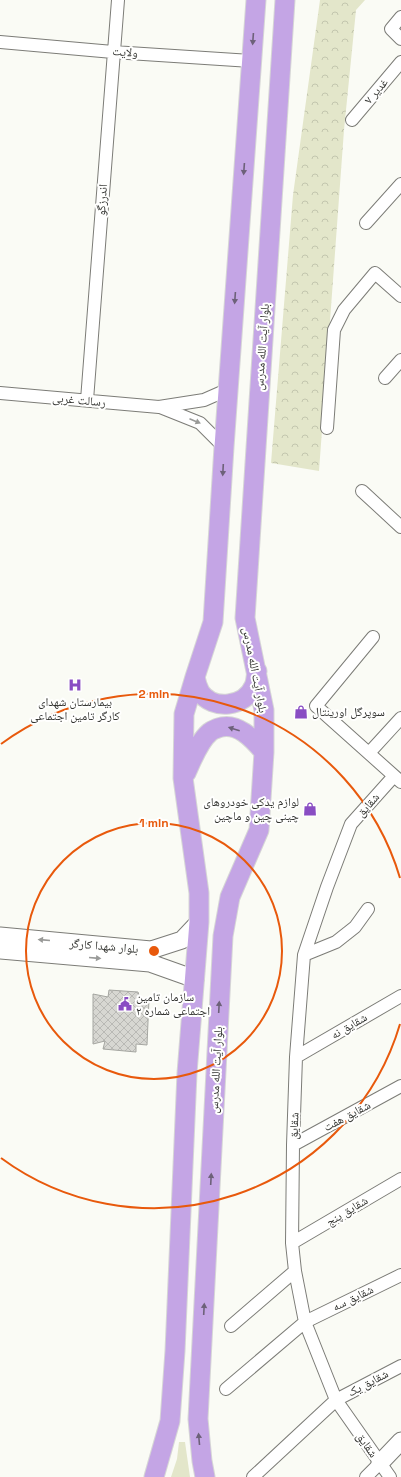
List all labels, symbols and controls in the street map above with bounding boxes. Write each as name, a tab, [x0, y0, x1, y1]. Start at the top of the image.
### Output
one-way arrow	[249, 33, 256, 45]
street label: ولایت	[112, 43, 138, 61]
street label: غدیر ۷	[360, 75, 392, 107]
one-way arrow	[240, 163, 247, 175]
street label: اندرزگو	[93, 183, 111, 216]
one-way arrow	[231, 292, 238, 304]
street label: بلوار آیت الله مدرس	[251, 303, 273, 391]
street label: رسالت غربی	[52, 390, 107, 410]
one-way arrow	[189, 418, 200, 424]
one-way arrow	[219, 464, 226, 476]
street label: بلوار آیت الله مدرس	[239, 626, 271, 714]
hospital icon: بیمارستان شهدای کارگر تامین اجتماعی	[67, 677, 83, 693]
text: 2 min	[138, 686, 170, 702]
place label: بیمارستان شهدای کارگر تامین اجتماعی	[30, 694, 120, 724]
shop icon: سوپرگل اورینتال	[293, 704, 309, 720]
place label: سوپرگل اورینتال	[312, 704, 385, 720]
one-way arrow	[228, 726, 240, 732]
street label: شقایق	[353, 789, 383, 821]
place label: لوازم یدکی خودروهای چینی چین و ماچین	[203, 794, 299, 824]
shop icon: لوازم یدکی خودروهای چینی چین و ماچین	[302, 801, 318, 817]
text: 1 min	[139, 815, 169, 831]
street label: بلوار شهدا کارگر	[68, 935, 139, 957]
one-way arrow	[38, 937, 50, 943]
centre of rings	[147, 944, 161, 958]
one-way arrow	[89, 955, 101, 962]
place label: سازمان تامین اجتماعی شماره ۲	[136, 989, 210, 1019]
public building icon: سازمان تامین اجتماعی شماره ۲	[117, 996, 133, 1012]
one-way arrow	[216, 1001, 223, 1013]
street label: شقایق نه	[328, 1009, 370, 1043]
street label: بلوار آیت الله مدرس	[206, 1026, 226, 1114]
street label: شقایق هفت	[321, 1097, 373, 1135]
street label: شقایق	[286, 1112, 302, 1140]
one-way arrow	[207, 1173, 214, 1185]
street label: شقایق پنج	[323, 1192, 371, 1230]
street label: شقایق سه	[330, 1281, 376, 1315]
one-way arrow	[201, 1302, 207, 1315]
street label: شقایق یک	[345, 1366, 391, 1400]
street label: شقایق	[353, 1429, 381, 1461]
one-way arrow	[196, 1432, 203, 1445]

